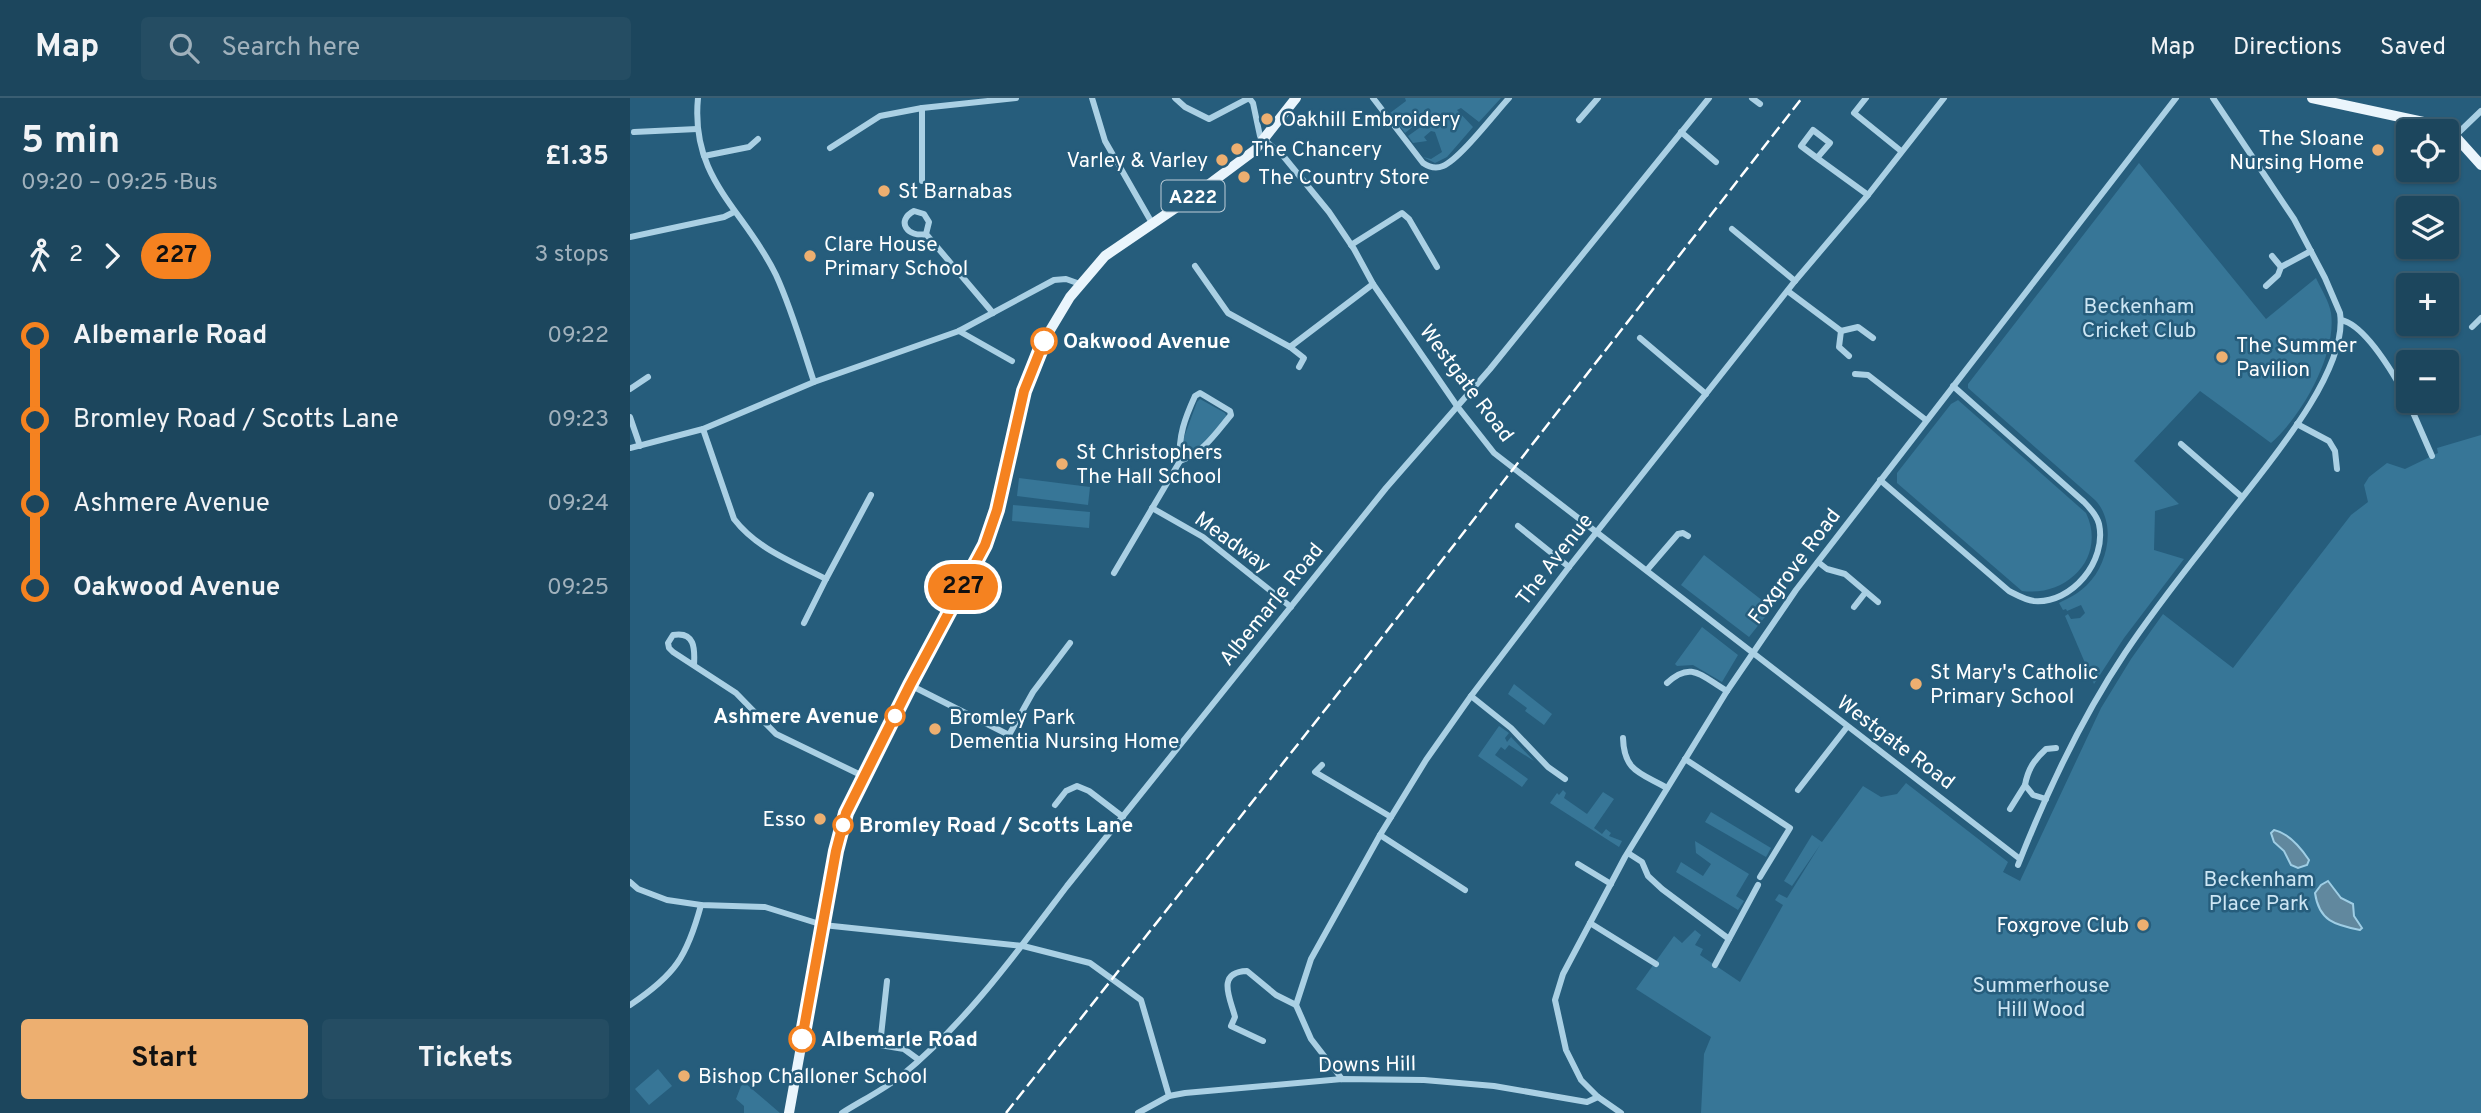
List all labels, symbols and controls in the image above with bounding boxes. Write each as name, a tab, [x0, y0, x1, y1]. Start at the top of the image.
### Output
search box	[141, 17, 631, 80]
text: Map	[35, 27, 99, 69]
icon: search	[165, 29, 203, 67]
text: Search here	[221, 32, 360, 65]
text: Map	[2150, 33, 2195, 63]
text: Directions	[2233, 33, 2342, 63]
text: Saved	[2380, 33, 2446, 63]
place label: Oakhill Embroidery	[1281, 107, 1461, 134]
marker: Oakhill Embroidery	[1259, 111, 1275, 127]
text: 5 min	[21, 118, 120, 167]
map controls	[2396, 119, 2459, 413]
button: locate	[2396, 119, 2459, 182]
place label: The Sloane Nursing Home	[2229, 126, 2364, 177]
place label: The Chancery	[1251, 137, 1382, 164]
text: £1.35	[545, 141, 609, 174]
marker: The Chancery	[1229, 141, 1245, 157]
marker: The Sloane Nursing Home	[2370, 142, 2386, 158]
place label: Varley & Varley	[1067, 148, 1208, 175]
marker: Varley & Varley	[1214, 152, 1230, 168]
place label: The Country Store	[1258, 165, 1430, 192]
text: 09:20 – 09:25 · Bus	[21, 169, 218, 198]
marker: The Country Store	[1236, 169, 1252, 185]
place label: St Barnabas	[898, 179, 1013, 206]
road number: A222	[1162, 180, 1224, 212]
marker: St Barnabas	[876, 183, 892, 199]
button: layers	[2396, 196, 2459, 259]
place label: Clare House Primary School	[824, 232, 968, 283]
icon: walk	[21, 237, 59, 275]
icon: forward	[93, 237, 131, 275]
text: 2	[69, 241, 83, 270]
text: 227	[155, 241, 197, 271]
text: 3 stops	[534, 241, 609, 270]
marker: Clare House Primary School	[802, 248, 818, 264]
button: +	[2396, 273, 2459, 336]
park label: Beckenham Cricket Club	[2082, 294, 2196, 345]
street label: Westgate Road	[1413, 319, 1519, 448]
text: Albemarle Road	[73, 320, 267, 353]
text: 09:22	[547, 322, 609, 351]
marker: Oakwood Avenue	[1031, 328, 1057, 354]
place label: Oakwood Avenue	[1063, 329, 1230, 356]
place label: The Summer Pavilion	[2236, 333, 2357, 384]
marker: The Summer Pavilion	[2214, 349, 2230, 365]
button: −	[2396, 350, 2459, 413]
text: Bromley Road / Scotts Lane	[73, 404, 399, 437]
text: 09:23	[547, 406, 609, 435]
place label: St Christophers The Hall School	[1076, 440, 1223, 491]
marker: St Christophers The Hall School	[1054, 456, 1070, 472]
text: Ashmere Avenue	[73, 488, 270, 521]
text: 09:24	[547, 490, 609, 519]
street label: Foxgrove Road	[1743, 504, 1848, 630]
street label: Meadway	[1189, 506, 1276, 580]
street label: The Avenue	[1511, 508, 1600, 612]
street label: Albemarle Road	[1214, 538, 1330, 672]
line badge: 227	[923, 564, 1003, 610]
text: Oakwood Avenue	[73, 572, 280, 605]
text: 227	[942, 572, 984, 602]
text: 09:25	[547, 574, 609, 603]
place label: St Mary's Catholic Primary School	[1930, 660, 2099, 711]
marker: St Mary's Catholic Primary School	[1908, 676, 1924, 692]
street label: Westgate Road	[1831, 690, 1960, 796]
place label: Ashmere Avenue	[713, 704, 879, 731]
place label: Bromley Park Dementia Nursing Home	[949, 705, 1179, 756]
marker: Ashmere Avenue	[885, 706, 905, 726]
marker: Bromley Park Dementia Nursing Home	[927, 721, 943, 737]
place label: Esso	[763, 807, 806, 834]
marker: Esso	[812, 811, 828, 827]
place label: Bromley Road / Scotts Lane	[859, 813, 1133, 840]
marker: Bromley Road / Scotts Lane	[833, 815, 853, 835]
park label: Beckenham Place Park	[2203, 867, 2315, 918]
place label: Foxgrove Club	[1997, 913, 2129, 940]
marker: Foxgrove Club	[2135, 917, 2151, 933]
park label: Summerhouse Hill Wood	[1973, 973, 2109, 1024]
button: Start	[21, 1019, 308, 1099]
button: Tickets	[322, 1019, 609, 1099]
marker: Albemarle Road	[789, 1026, 815, 1052]
place label: Albemarle Road	[821, 1027, 978, 1054]
street label: Downs Hill	[1318, 1051, 1416, 1080]
place label: Bishop Challoner School	[698, 1064, 928, 1091]
marker: Bishop Challoner School	[676, 1068, 692, 1084]

